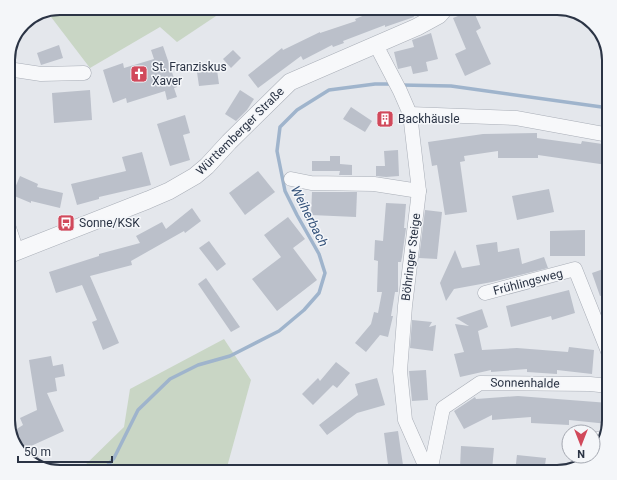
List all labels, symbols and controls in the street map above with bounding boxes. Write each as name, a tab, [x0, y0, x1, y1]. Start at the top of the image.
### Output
place label: St. Franziskus Xaver	[152, 60, 227, 88]
church icon: St. Franziskus Xaver	[129, 64, 149, 84]
street label: Württemberger Straße	[193, 84, 287, 178]
building icon: Backhäusle	[375, 109, 395, 129]
place label: Backhäusle	[398, 112, 460, 126]
water label: Weiherbach	[288, 183, 331, 249]
street label: Böhringer Steige	[399, 212, 423, 302]
bus stop icon: Sonne/KSK	[56, 213, 76, 233]
place label: Sonne/KSK	[79, 216, 140, 230]
street label: Frühlingsweg	[492, 266, 564, 298]
street label: Sonnenhalde	[490, 375, 560, 391]
north arrow	[561, 424, 601, 464]
scale bar	[18, 438, 112, 464]
text: 50 m	[24, 445, 51, 459]
text: N	[577, 447, 585, 460]

